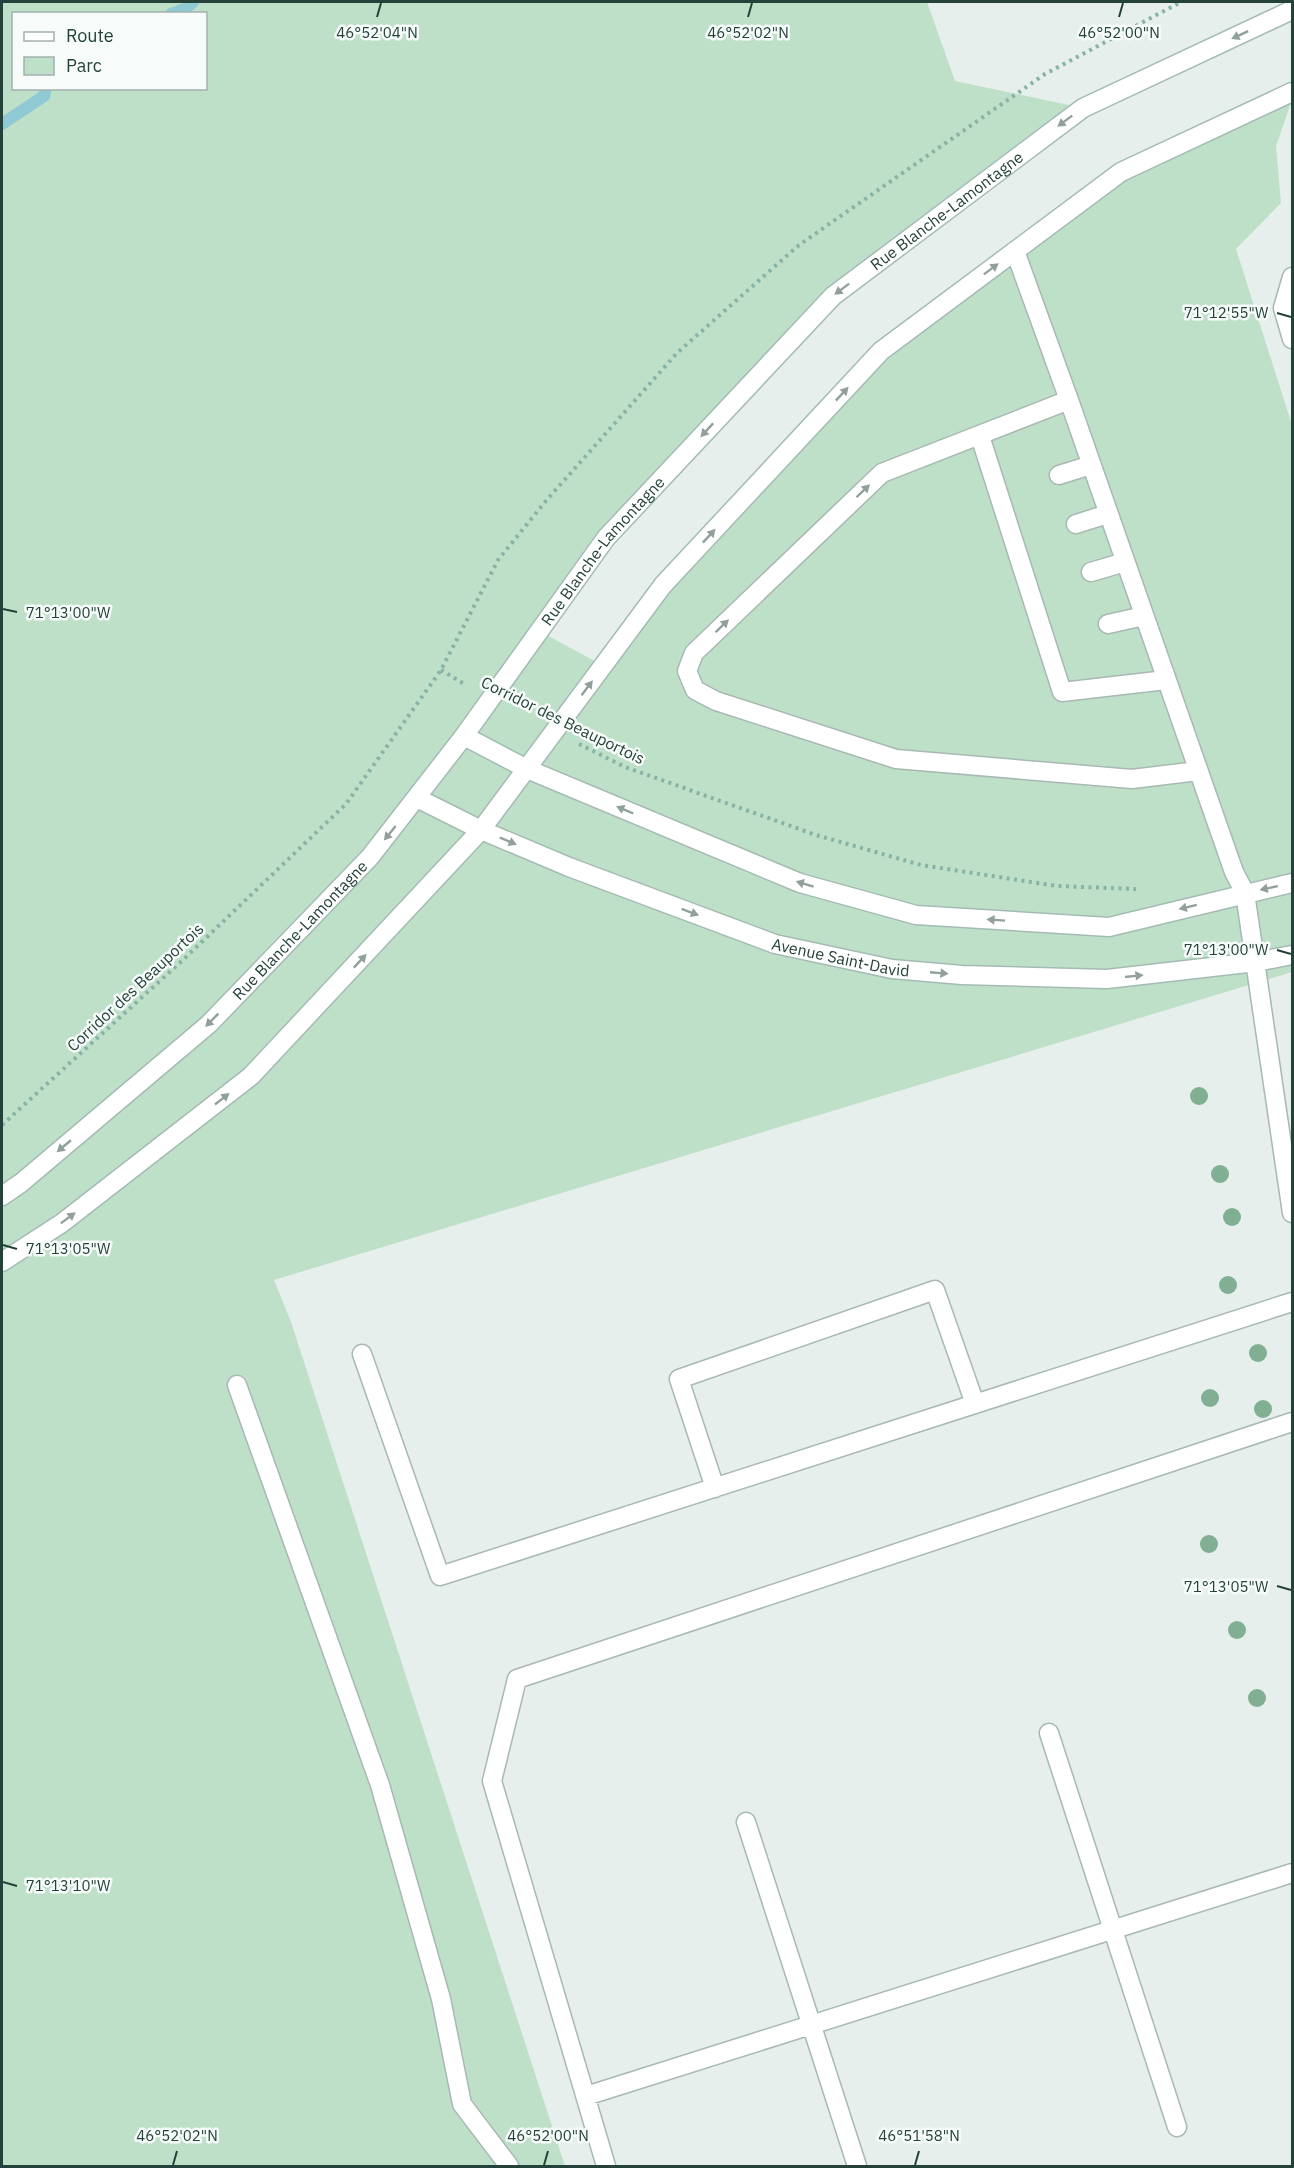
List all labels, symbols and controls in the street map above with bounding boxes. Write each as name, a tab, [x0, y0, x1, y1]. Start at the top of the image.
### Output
legend	[12, 12, 207, 90]
text: 46°52'04"N	[336, 23, 418, 42]
text: 46°52'02"N	[707, 23, 789, 42]
text: 46°52'00"N	[1078, 23, 1160, 42]
text: Route	[66, 24, 114, 47]
one-way arrow	[1231, 30, 1248, 39]
text: Parc	[66, 54, 102, 77]
one-way arrow	[1058, 115, 1073, 127]
street label: Rue Blanche-Lamontagne	[866, 147, 1027, 274]
one-way arrow	[983, 263, 998, 275]
one-way arrow	[835, 283, 851, 295]
text: 71°12'55"W	[1184, 303, 1269, 322]
one-way arrow	[835, 386, 849, 401]
one-way arrow	[701, 422, 715, 436]
street label: Rue Blanche-Lamontagne	[537, 472, 669, 629]
one-way arrow	[855, 485, 869, 499]
one-way arrow	[702, 529, 715, 544]
text: 71°13'00"W	[26, 603, 111, 622]
one-way arrow	[714, 619, 729, 633]
street label: Corridor des Beauportois	[478, 672, 648, 768]
one-way arrow	[581, 681, 593, 696]
one-way arrow	[616, 805, 634, 814]
one-way arrow	[384, 825, 396, 840]
one-way arrow	[499, 837, 517, 846]
street label: Rue Blanche-Lamontagne	[228, 856, 372, 1004]
one-way arrow	[796, 879, 814, 888]
one-way arrow	[1259, 884, 1278, 893]
one-way arrow	[1179, 903, 1197, 913]
one-way arrow	[681, 908, 699, 917]
one-way arrow	[986, 915, 1005, 925]
street label: Corridor des Beauportois	[63, 918, 207, 1056]
street label: Avenue Saint-David	[770, 934, 910, 980]
text: 71°13'00"W	[1184, 940, 1269, 959]
one-way arrow	[352, 954, 366, 968]
one-way arrow	[930, 968, 949, 978]
one-way arrow	[1124, 971, 1143, 981]
one-way arrow	[206, 1012, 220, 1026]
one-way arrow	[214, 1092, 230, 1105]
one-way arrow	[56, 1140, 72, 1153]
one-way arrow	[60, 1212, 76, 1225]
text: 71°13'05"W	[26, 1239, 111, 1258]
text: 71°13'05"W	[1184, 1577, 1269, 1596]
text: 71°13'10"W	[26, 1876, 111, 1895]
text: 46°52'02"N	[136, 2126, 218, 2145]
text: 46°52'00"N	[507, 2126, 589, 2145]
text: 46°51'58"N	[878, 2126, 960, 2145]

